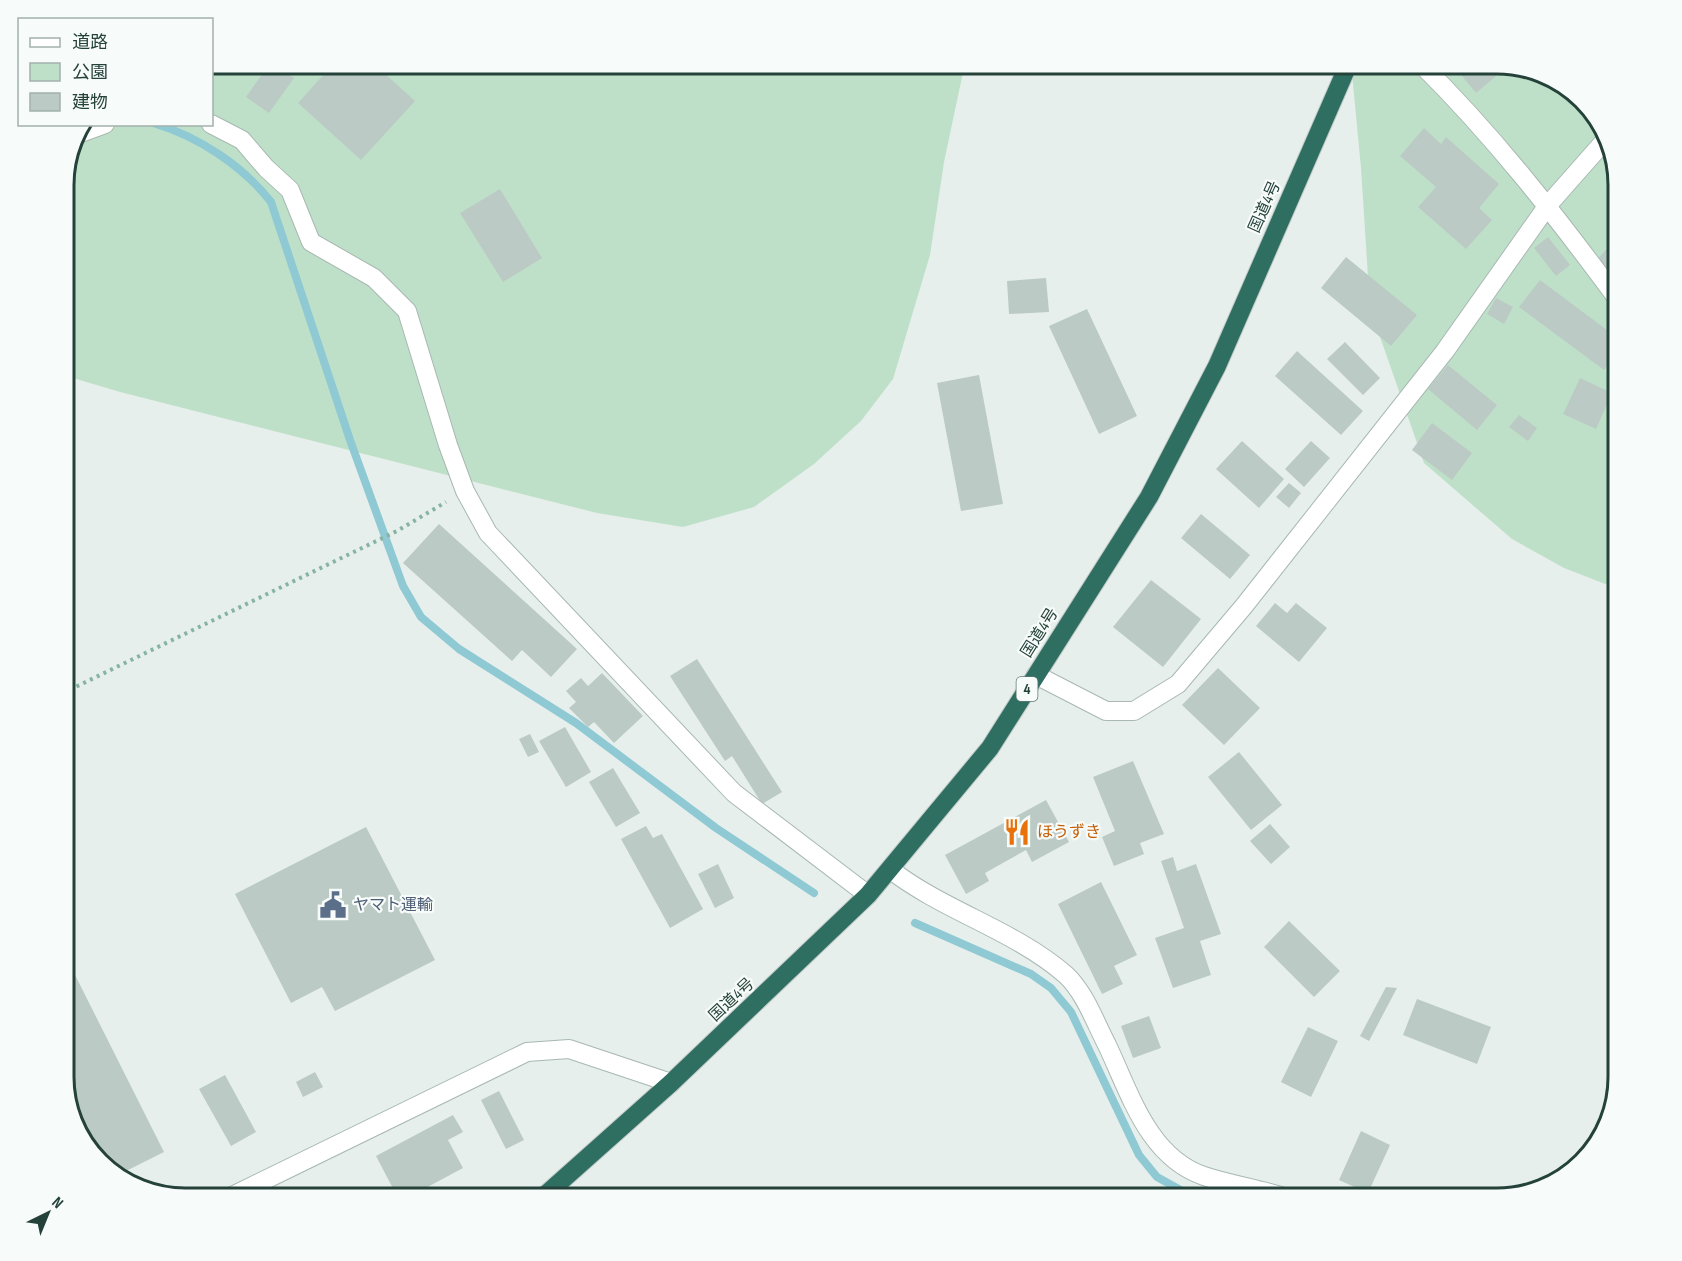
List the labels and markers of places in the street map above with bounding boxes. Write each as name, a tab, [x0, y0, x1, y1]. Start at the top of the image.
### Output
restaurant icon: ほうずき	[1002, 817, 1032, 847]
place label: ほうずき	[1037, 823, 1101, 842]
public building icon: ヤマト運輸	[318, 890, 348, 920]
place label: ヤマト運輸	[353, 896, 433, 915]

